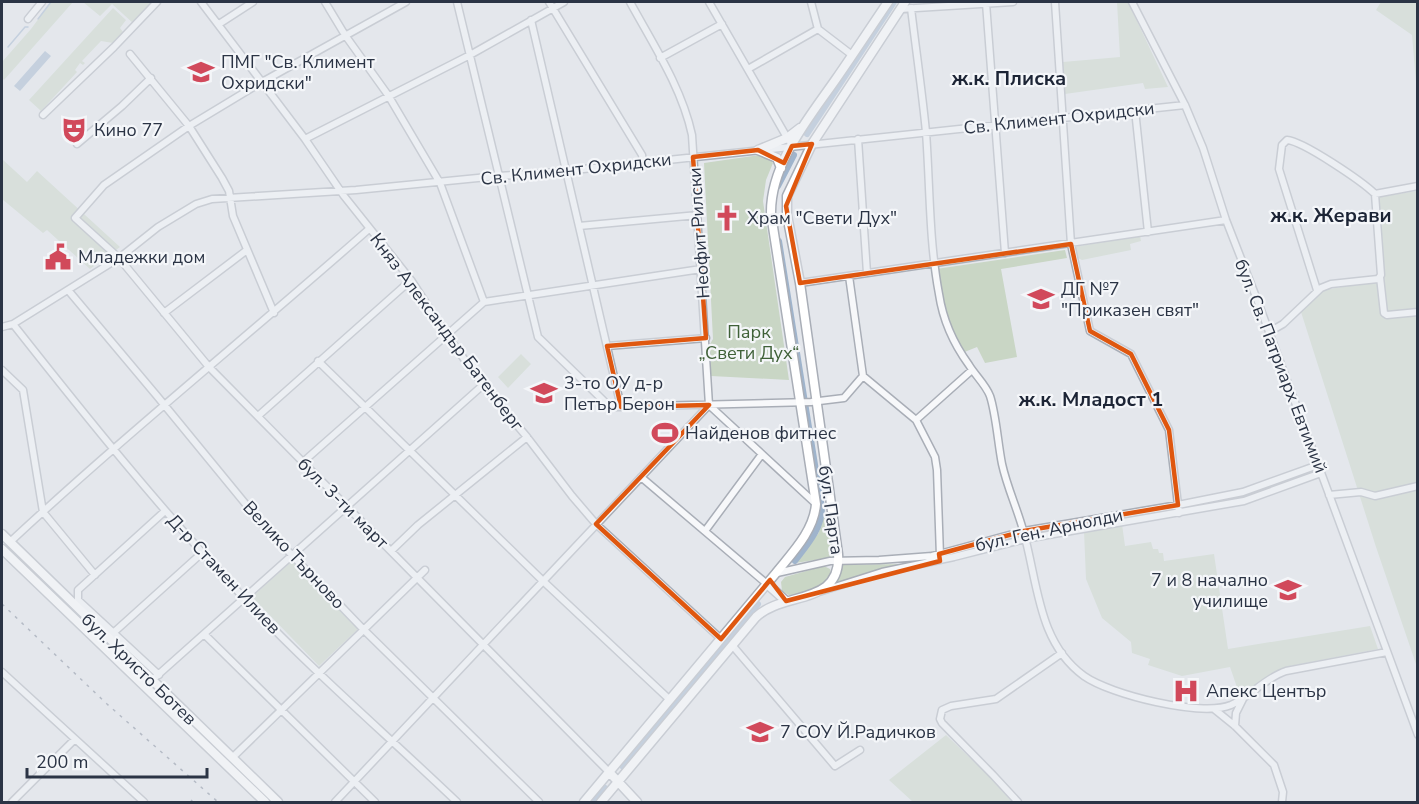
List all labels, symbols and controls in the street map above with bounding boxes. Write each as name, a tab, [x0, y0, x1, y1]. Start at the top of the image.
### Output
place label: ПМГ "Св. Климент Охридски"	[221, 50, 375, 95]
school or university icon: ПМГ "Св. Климент Охридски"	[186, 57, 216, 87]
district label: ж.к. Плиска	[951, 65, 1066, 92]
street label: Св. Климент Охридски	[962, 96, 1156, 140]
theatre icon: Кино 77	[59, 115, 89, 145]
place label: Кино 77	[94, 118, 163, 142]
street label: Св. Климент Охридски	[479, 147, 673, 191]
street label: Неофит Рилски	[682, 167, 716, 299]
district label: ж.к. Жерави	[1269, 202, 1392, 229]
church icon: Храм "Свети Дух"	[712, 203, 742, 233]
place label: Храм "Свети Дух"	[747, 206, 897, 230]
street label: Княз Александър Батенберг	[365, 228, 530, 436]
public building icon: Младежки дом	[43, 242, 73, 272]
place label: Младежки дом	[78, 245, 205, 269]
street label: бул. Св. Патриарх Евтимий	[1229, 255, 1333, 477]
place label: ДГ №7 "Приказен свят"	[1061, 277, 1199, 322]
school or university icon: ДГ №7 "Приказен свят"	[1026, 284, 1056, 314]
park label: Парк „Свети Дух“	[699, 320, 799, 365]
place label: 3-то ОУ д-р Петър Берон	[564, 371, 675, 416]
school or university icon: 3-то ОУ д-р Петър Берон	[529, 378, 559, 408]
district label: ж.к. Младост 1	[1018, 386, 1163, 413]
sports icon: Найденов фитнес	[650, 418, 680, 448]
place label: Найденов фитнес	[685, 421, 837, 445]
street label: бул. 3-ти март	[292, 452, 394, 554]
street label: бул. Парта	[813, 464, 849, 556]
street label: Велико Търново	[238, 496, 350, 614]
street label: бул. Ген. Арнолди	[973, 503, 1125, 557]
street label: Д-р Стамен Илиев	[162, 509, 286, 639]
place label: 7 и 8 начално училище	[1151, 568, 1268, 613]
school or university icon: 7 и 8 начално училище	[1273, 575, 1303, 605]
street label: бул. Христо Ботев	[76, 608, 202, 730]
hospital icon: Апекс Център	[1171, 676, 1201, 706]
place label: Апекс Център	[1206, 679, 1327, 703]
school or university icon: 7 СОУ Й.Радичков	[745, 717, 775, 747]
place label: 7 СОУ Й.Радичков	[780, 720, 936, 744]
scale bar	[27, 741, 207, 779]
text: 200 m	[36, 750, 88, 774]

